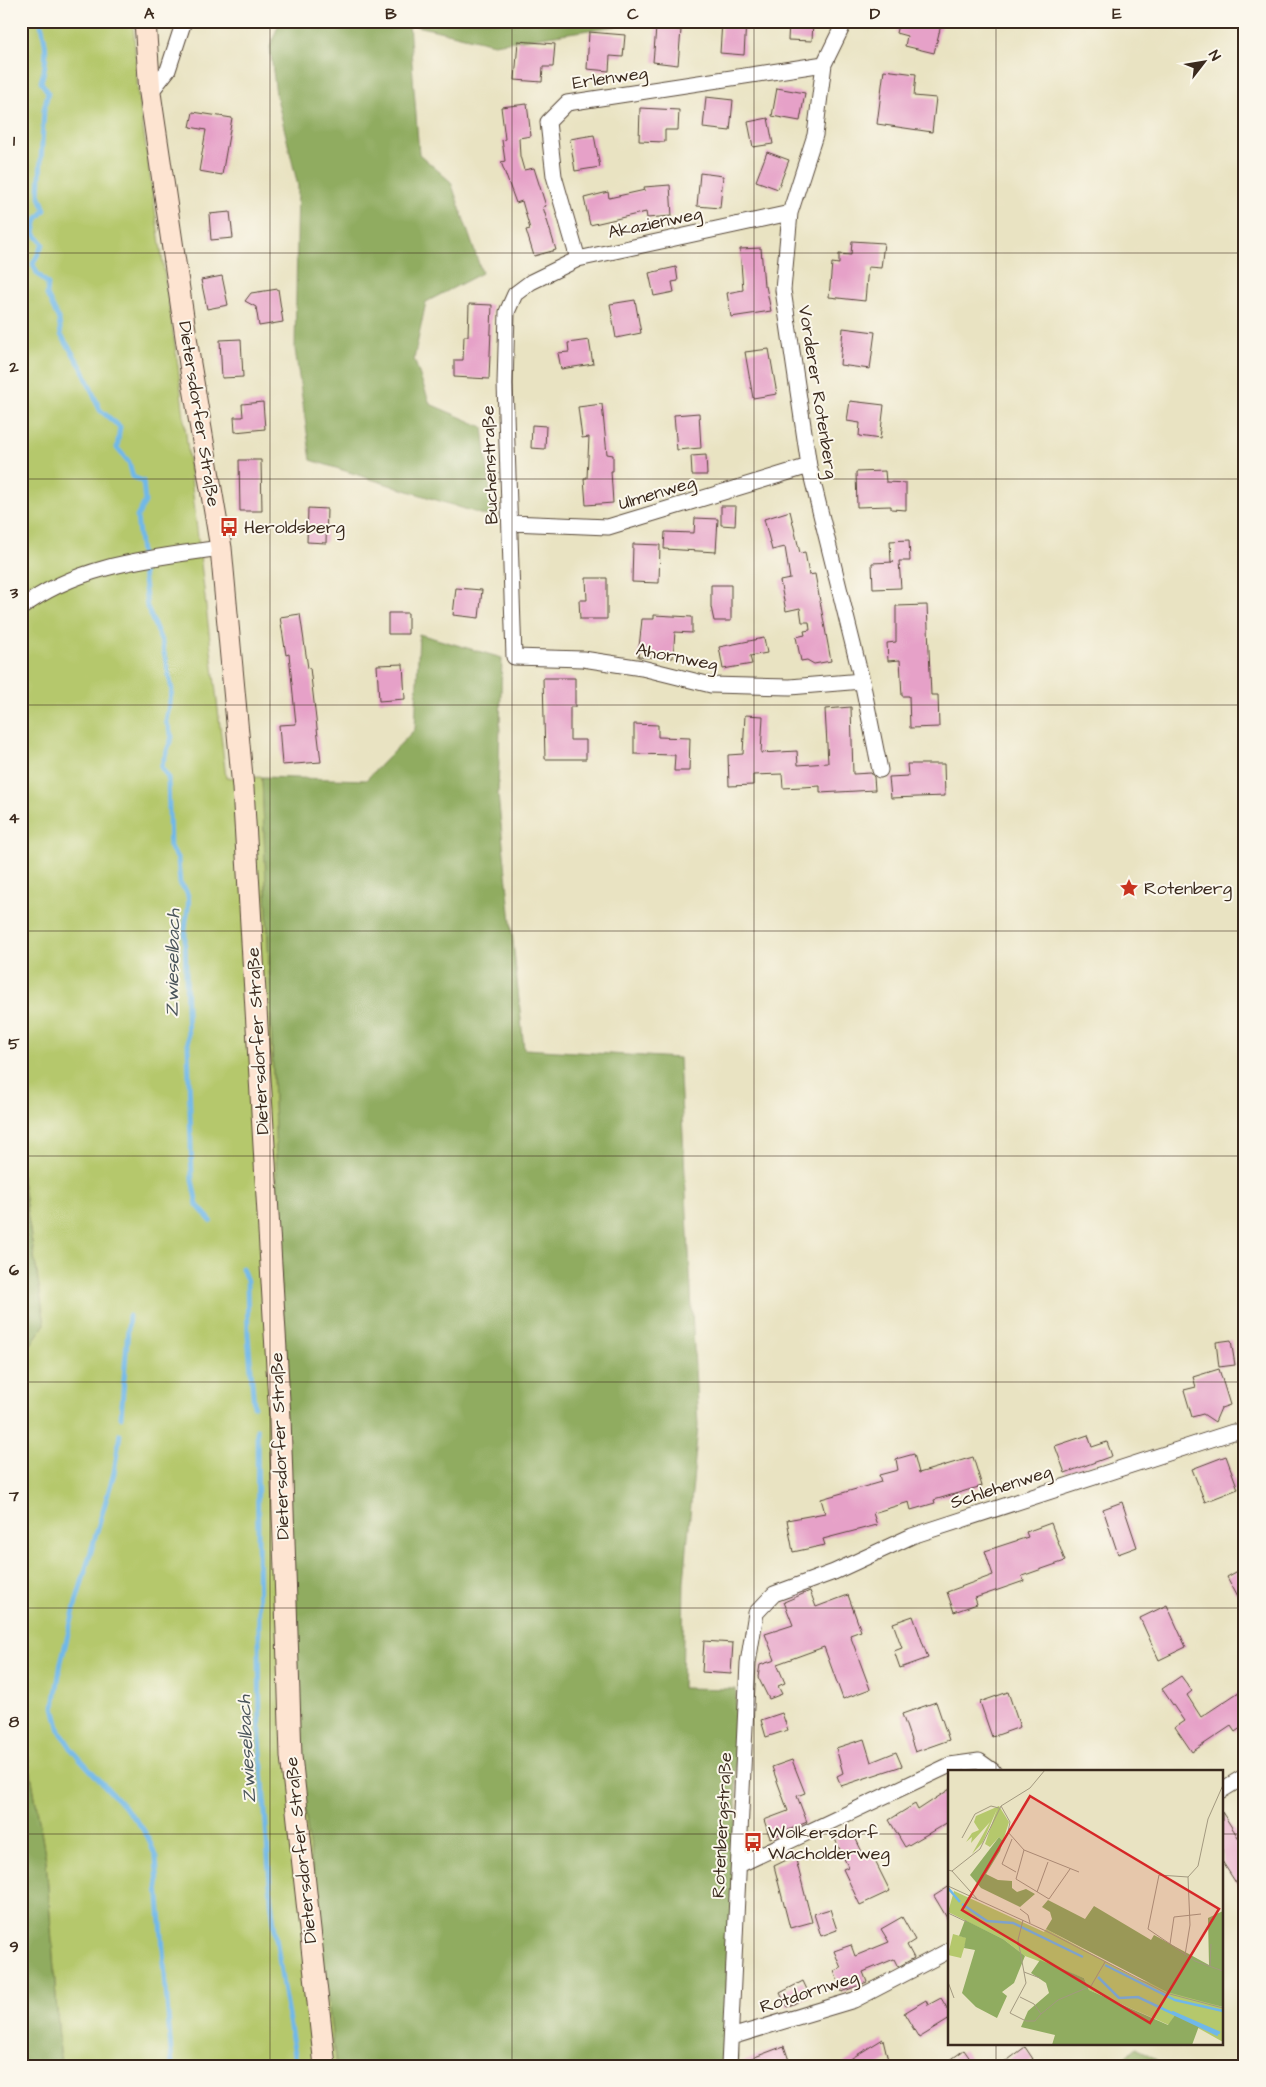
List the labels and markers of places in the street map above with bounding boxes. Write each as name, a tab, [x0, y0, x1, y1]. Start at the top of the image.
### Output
place label: Heroldsberg	[244, 515, 345, 541]
bus stop icon: Heroldsberg	[218, 516, 240, 538]
place label: Rotenberg	[1144, 876, 1232, 902]
place icon: Rotenberg	[1118, 877, 1140, 899]
place label: Wolkersdorf Wacholderweg	[768, 1820, 890, 1867]
bus stop icon: Wolkersdorf Wacholderweg	[742, 1831, 764, 1853]

